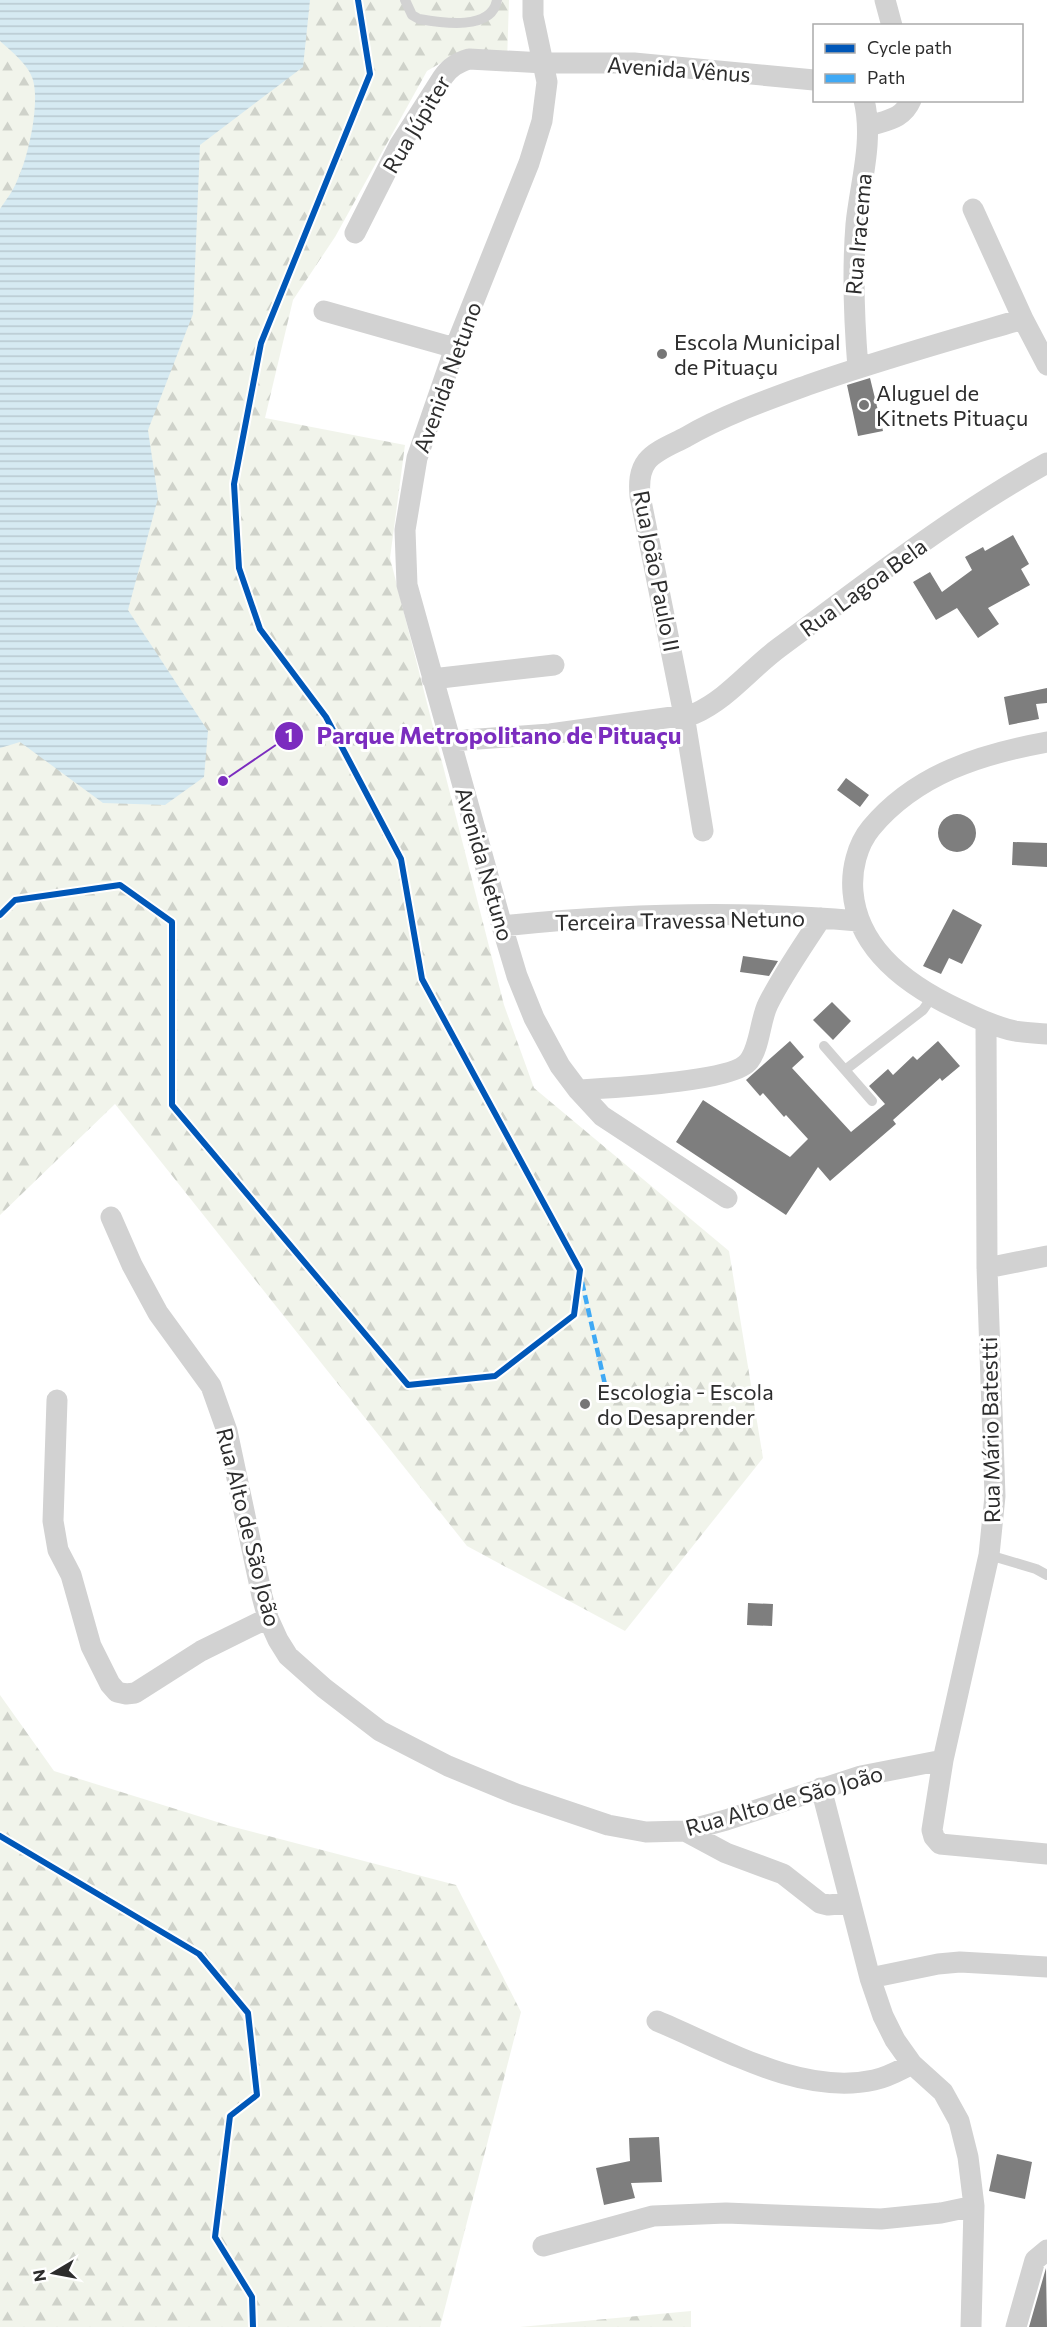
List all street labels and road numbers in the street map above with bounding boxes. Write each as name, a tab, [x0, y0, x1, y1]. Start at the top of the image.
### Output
street label: Avenida Vênus	[606, 51, 752, 87]
street label: Rua Júpiter	[376, 70, 456, 178]
street label: Rua Iracema	[839, 172, 877, 296]
street label: Avenida Netuno	[407, 298, 487, 456]
street label: Rua João Paulo II	[628, 488, 686, 654]
street label: Rua Lagoa Bela	[794, 532, 932, 642]
street label: Avenida Netuno	[450, 784, 520, 944]
street label: Terceira Travessa Netuno	[555, 904, 805, 936]
street label: Rua Mário Batestti	[975, 1337, 1005, 1523]
street label: Rua Alto de São João	[211, 1425, 287, 1629]
street label: Rua Alto de São João	[682, 1759, 886, 1841]

